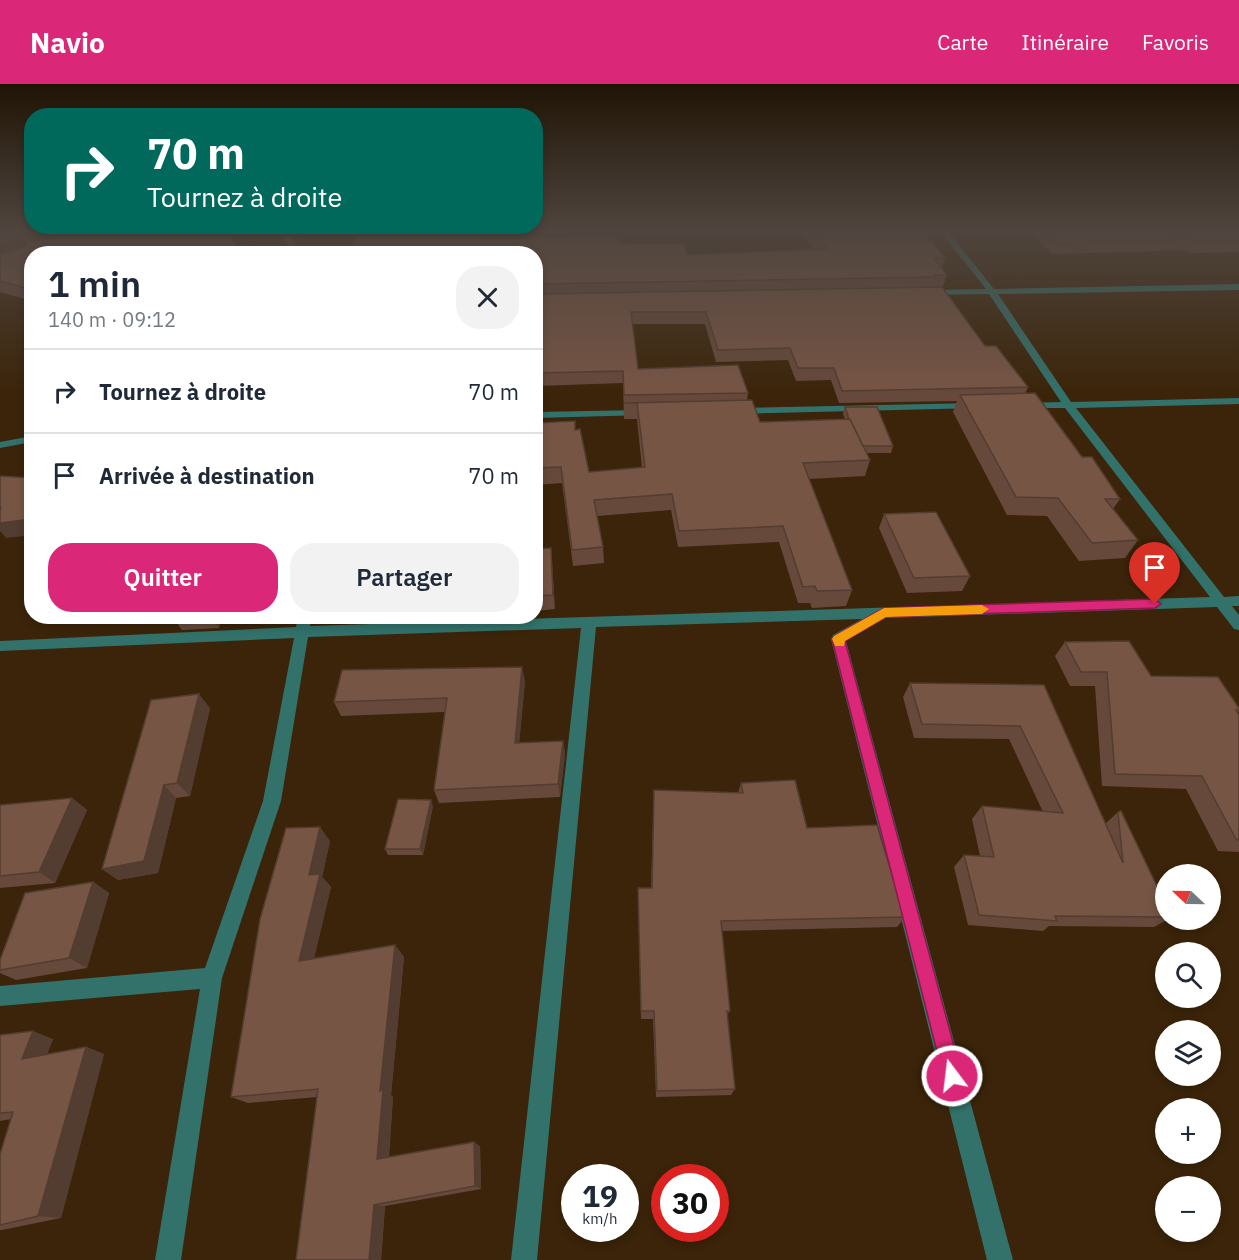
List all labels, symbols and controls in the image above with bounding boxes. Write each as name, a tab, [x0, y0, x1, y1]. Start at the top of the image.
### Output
text: Navio	[30, 24, 105, 61]
text: Carte	[937, 28, 988, 56]
text: Itinéraire	[1021, 28, 1109, 56]
text: Favoris	[1142, 28, 1209, 56]
text: 70 m	[147, 126, 245, 181]
icon: right	[48, 132, 126, 210]
text: Tournez à droite	[147, 179, 342, 214]
text: 1 min	[48, 260, 141, 307]
button: close	[456, 266, 519, 329]
text: 140 m · 09:12	[48, 306, 176, 333]
icon: right	[48, 375, 81, 408]
text: Tournez à droite	[99, 377, 266, 406]
text: 70 m	[468, 377, 519, 406]
icon: arrive	[48, 459, 81, 492]
text: Arrivée à destination	[99, 461, 315, 490]
text: 70 m	[468, 461, 519, 490]
pin	[1129, 542, 1180, 604]
button: Quitter	[48, 543, 278, 612]
button: Partager	[290, 543, 519, 612]
icon: arrive	[1138, 551, 1171, 584]
north arrow	[1155, 864, 1221, 930]
map controls	[1155, 864, 1221, 1242]
button: search	[1155, 942, 1221, 1008]
button: layers	[1155, 1020, 1221, 1086]
position arrow	[920, 1044, 984, 1108]
button: +	[1155, 1098, 1221, 1164]
speed limit sign: 30	[651, 1164, 729, 1242]
text: 19	[582, 1176, 618, 1215]
button: −	[1155, 1176, 1221, 1242]
text: km/h	[582, 1209, 618, 1228]

